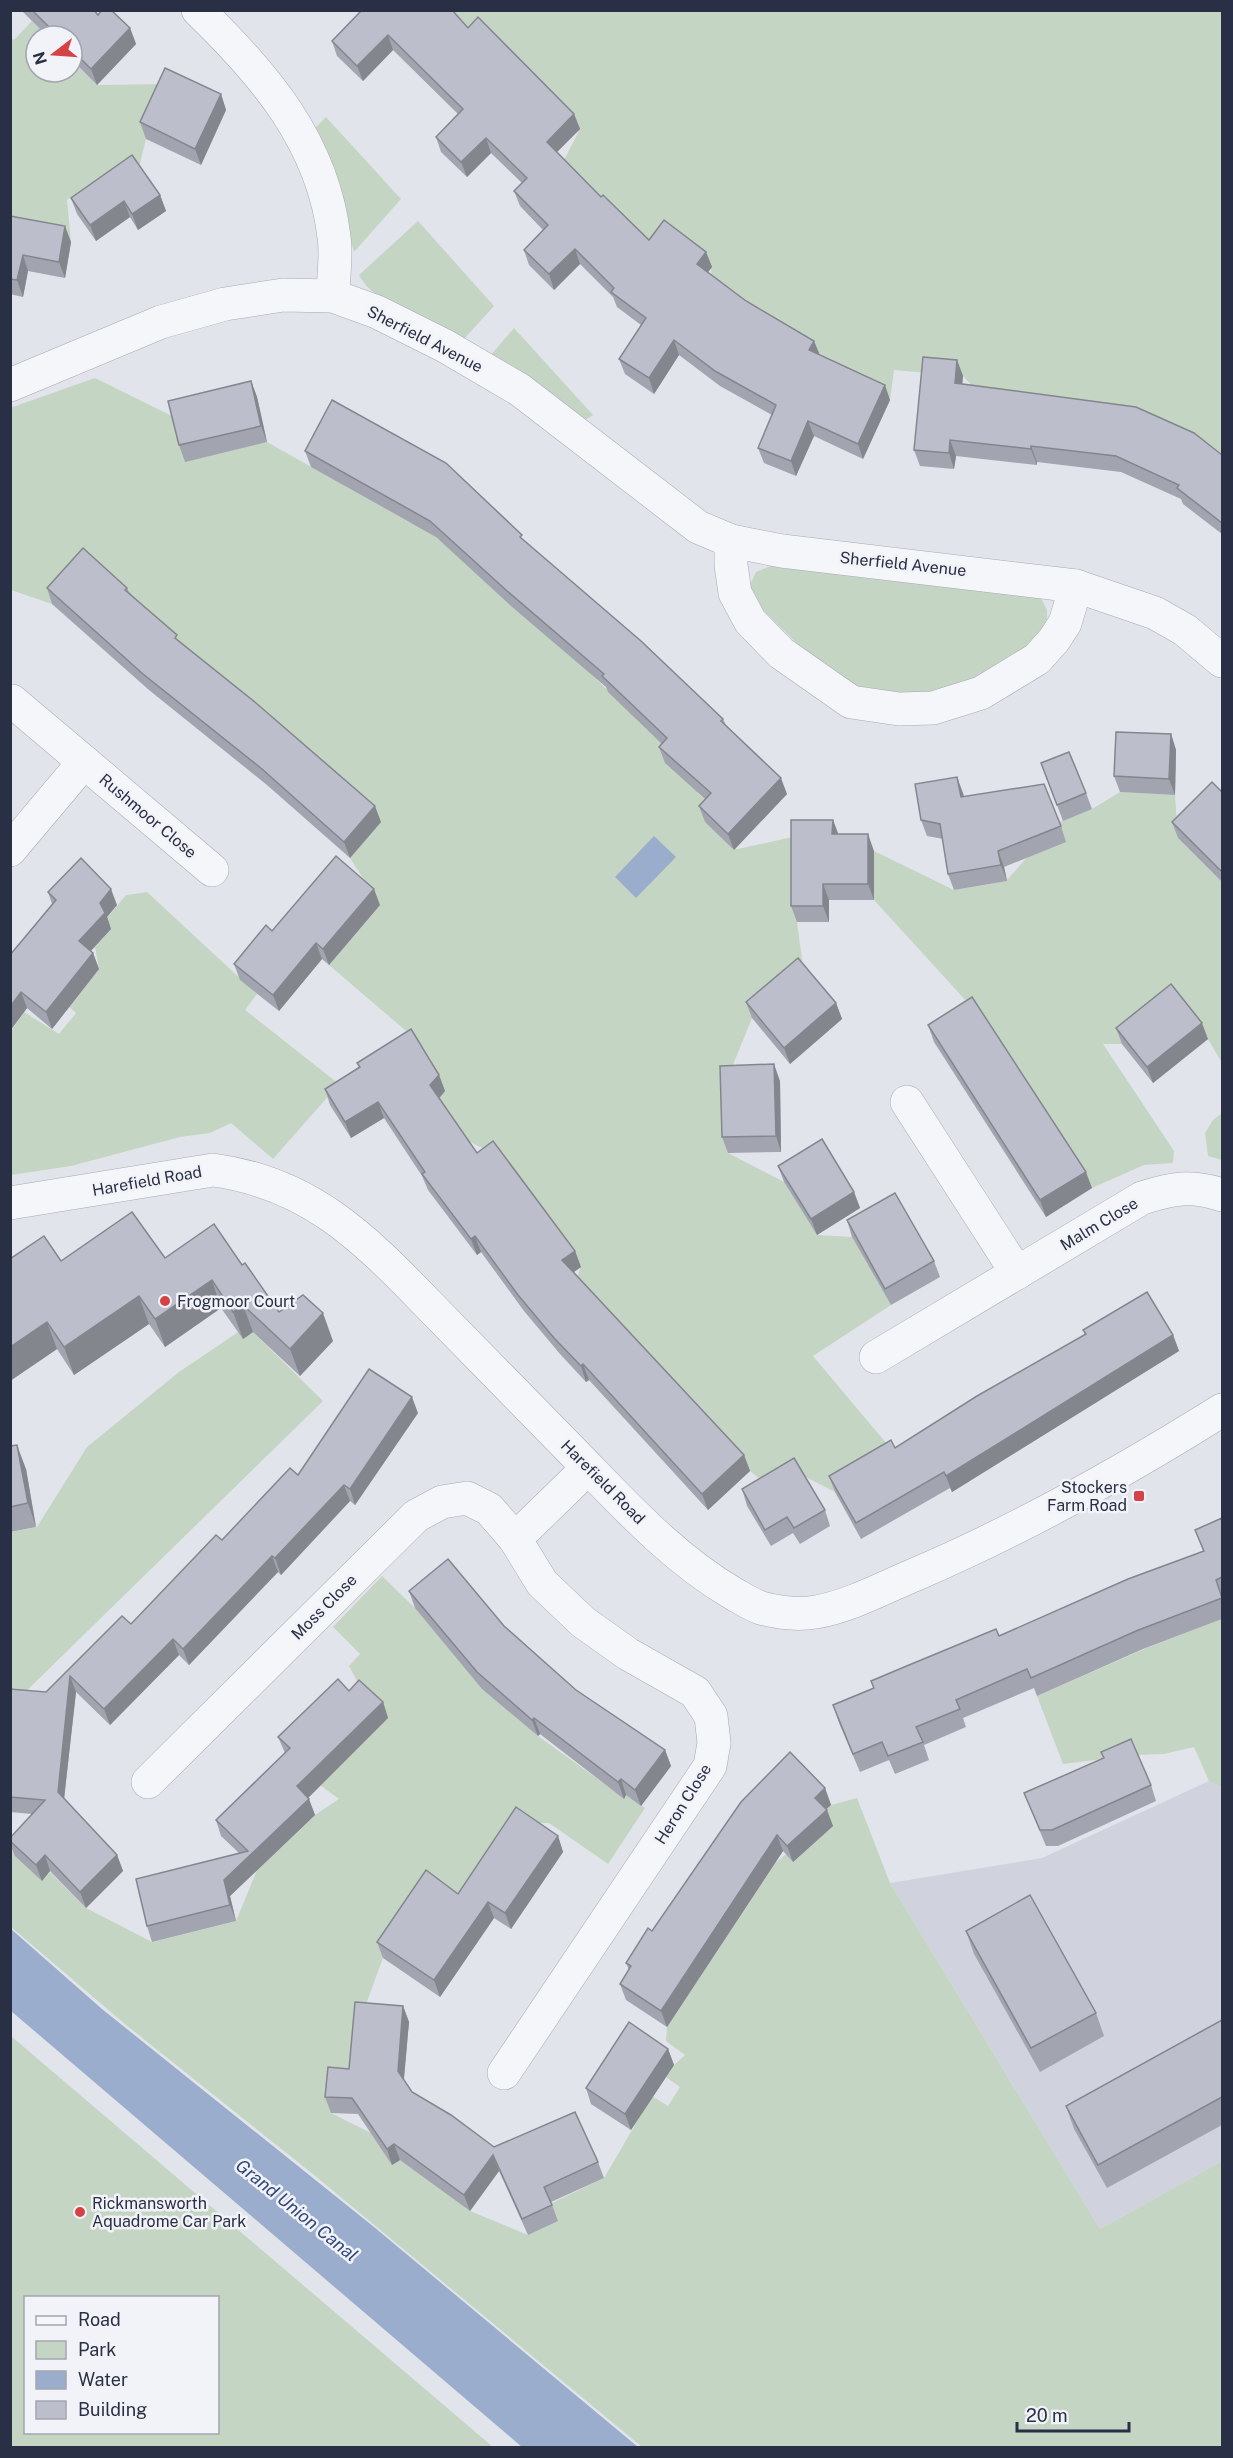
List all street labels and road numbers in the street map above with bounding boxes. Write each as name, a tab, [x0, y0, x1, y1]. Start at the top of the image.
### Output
street label: Sherfield Avenue	[364, 302, 486, 376]
street label: Sherfield Avenue	[839, 548, 967, 580]
street label: Rushmoor Close	[96, 770, 200, 862]
street label: Harefield Road	[91, 1162, 203, 1200]
street label: Malm Close	[1057, 1193, 1141, 1255]
street label: Harefield Road	[557, 1436, 649, 1528]
street label: Moss Close	[287, 1570, 361, 1644]
street label: Heron Close	[651, 1760, 715, 1848]

